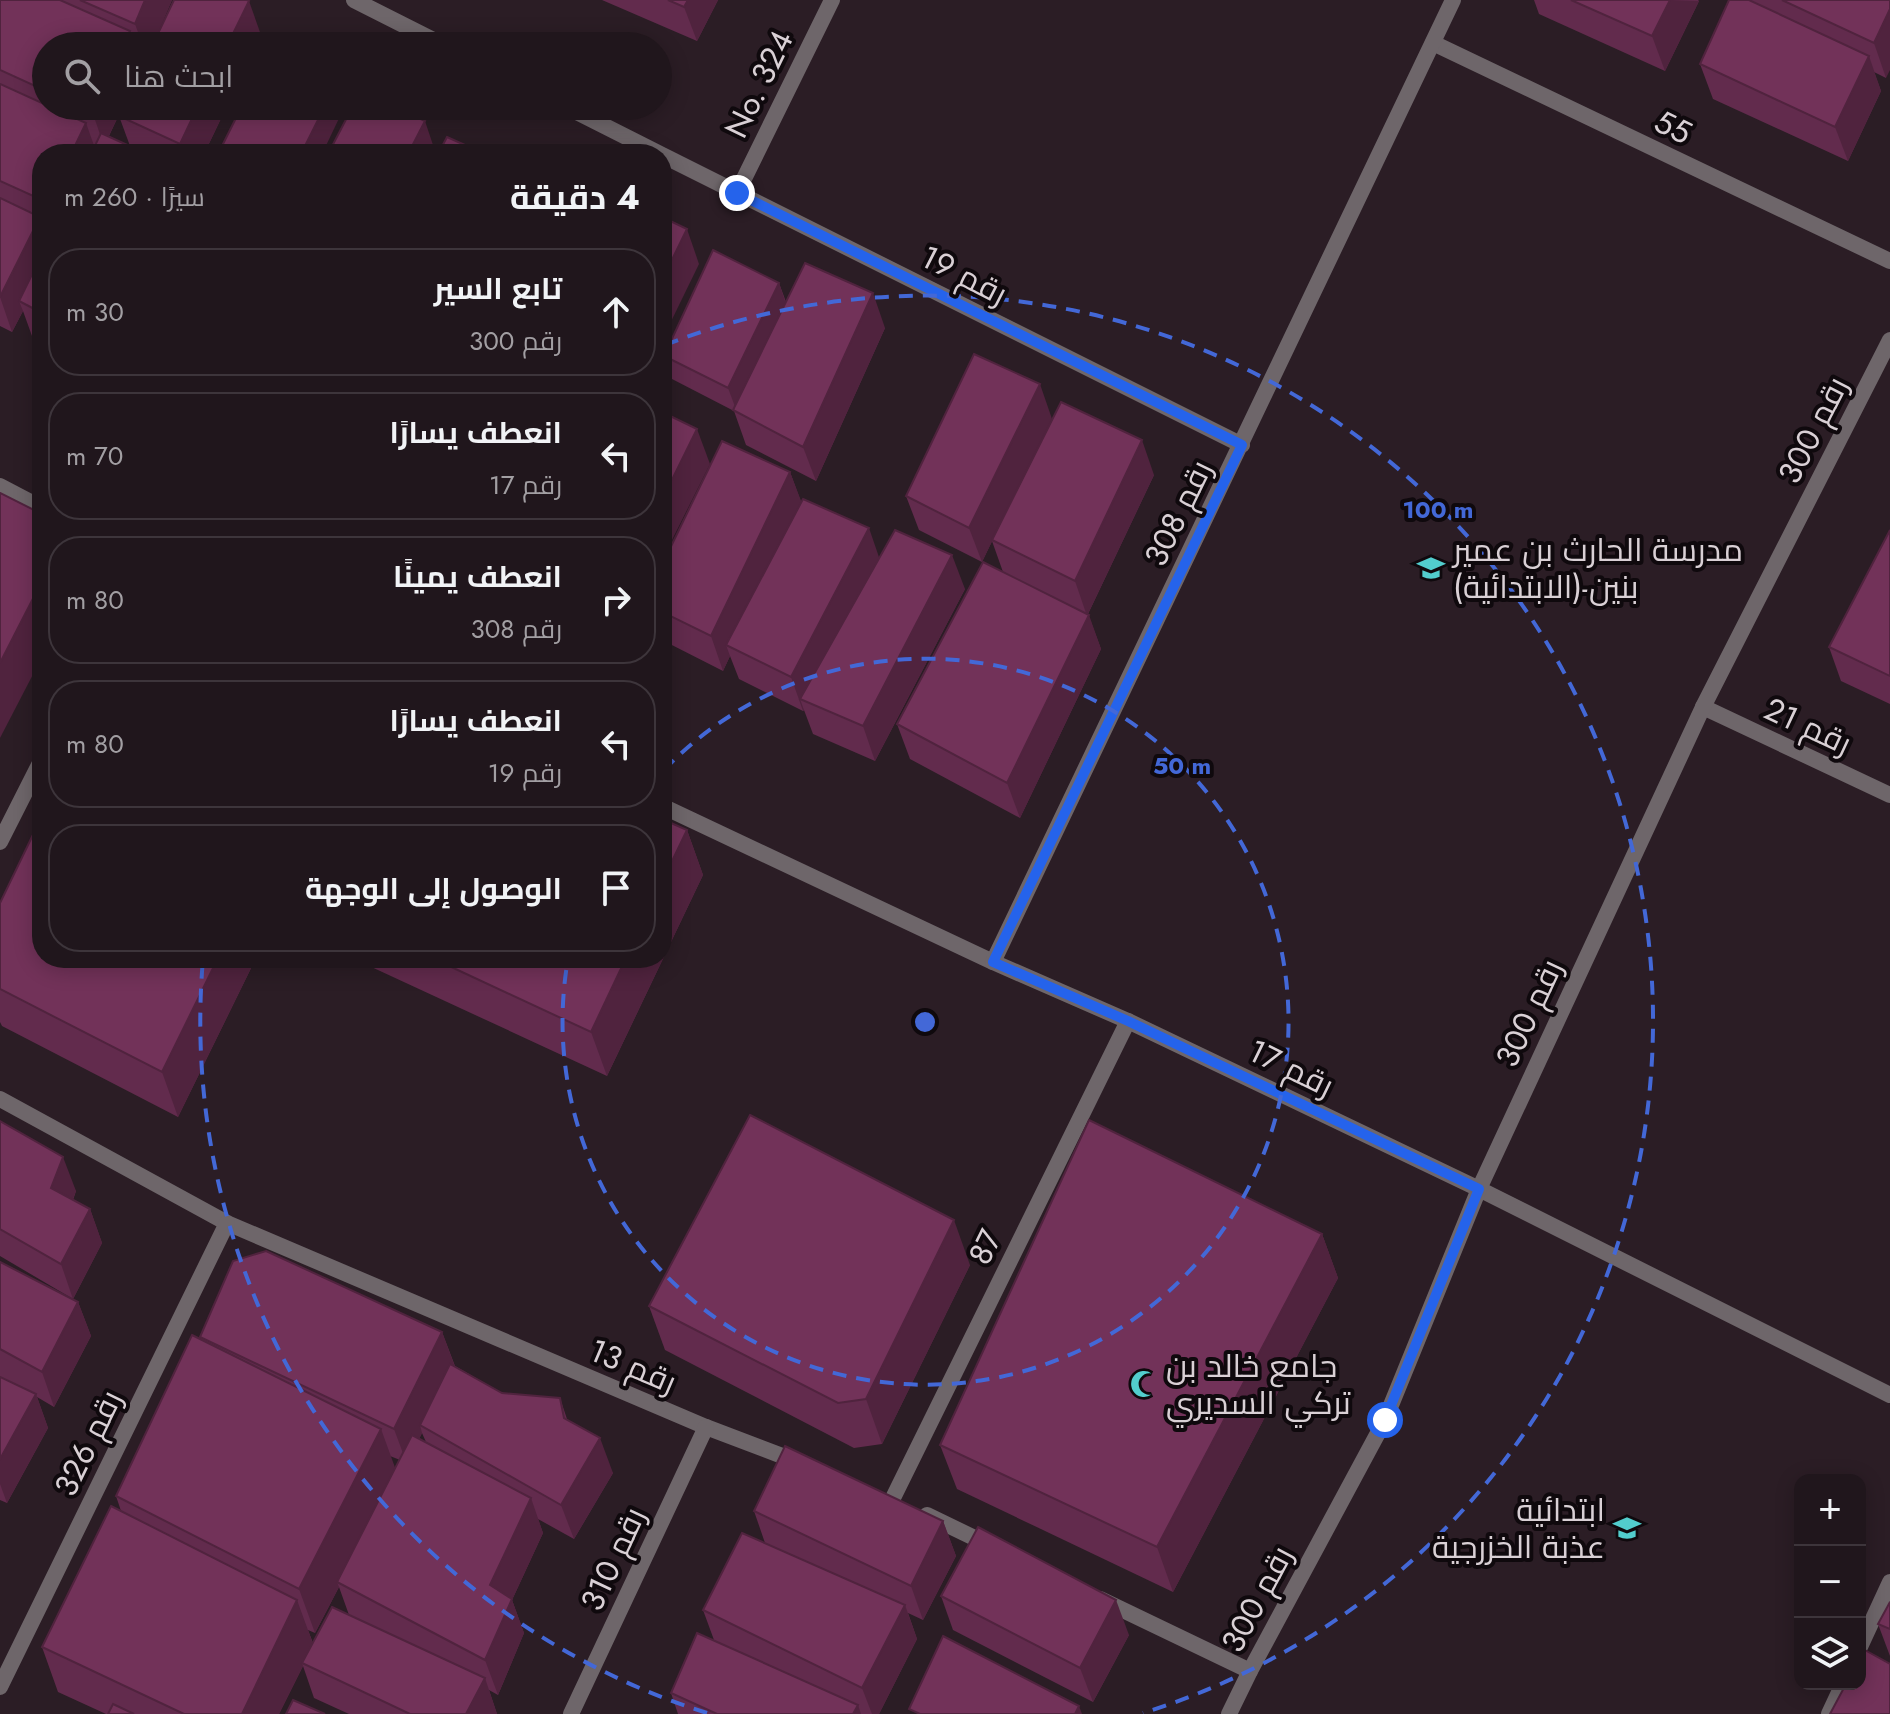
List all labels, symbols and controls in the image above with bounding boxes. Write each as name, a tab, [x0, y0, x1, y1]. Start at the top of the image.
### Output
street label: No. 324	[713, 23, 805, 145]
search box	[32, 32, 672, 120]
icon: search	[60, 54, 104, 98]
text: ابحث هنا	[124, 55, 233, 98]
street label: 55	[1647, 98, 1699, 156]
text: 4 دقيقة	[510, 173, 640, 222]
route end	[719, 175, 755, 211]
text: سيرًا · 260 m	[64, 178, 205, 216]
street label: رقم 19	[913, 234, 1015, 316]
text: تابع السير	[434, 267, 562, 310]
icon: ahead	[594, 290, 638, 334]
text: 30 m	[66, 293, 124, 331]
text: رقم 300	[469, 322, 562, 360]
street label: رقم 300	[1767, 369, 1859, 491]
text: انعطف يسارًا	[389, 411, 562, 454]
icon: left	[594, 434, 638, 478]
text: 70 m	[66, 437, 123, 475]
street label: رقم 308	[1133, 452, 1223, 574]
text: رقم 17	[489, 466, 562, 504]
text: 100 m	[1403, 492, 1473, 527]
place label: مدرسة الحارث بن عمير (الابتدائية)-بنين	[1451, 527, 1743, 610]
school or university icon: مدرسة الحارث بن عمير (الابتدائية)-بنين	[1416, 553, 1446, 583]
text: انعطف يمينًا	[393, 555, 562, 598]
icon: right	[594, 578, 638, 622]
text: 80 m	[66, 581, 124, 619]
text: رقم 308	[470, 610, 562, 648]
street label: رقم 21	[1757, 686, 1859, 766]
text: انعطف يسارًا	[389, 699, 562, 742]
icon: left	[594, 722, 638, 766]
text: 80 m	[66, 725, 124, 763]
text: 50 m	[1153, 748, 1211, 783]
text: رقم 19	[488, 754, 562, 792]
icon: arrive	[594, 866, 638, 910]
text: الوصول إلى الوجهة	[305, 867, 562, 910]
street label: رقم 300	[1484, 951, 1574, 1075]
centre of rings	[911, 1008, 939, 1036]
street label: رقم 17	[1241, 1028, 1341, 1108]
street label: 87	[957, 1222, 1013, 1272]
street label: رقم 13	[582, 1327, 684, 1405]
place label: جامع خالد بن تركي السديري	[1166, 1343, 1351, 1428]
mosque icon: جامع خالد بن تركي السديري	[1129, 1369, 1159, 1399]
street label: رقم 326	[43, 1382, 133, 1504]
route start	[1367, 1402, 1403, 1438]
map controls	[1794, 1474, 1866, 1690]
button: +	[1794, 1474, 1866, 1546]
place label: ابتدائية عذبة الخزرجية	[1432, 1487, 1605, 1570]
street label: رقم 310	[569, 1500, 657, 1618]
school or university icon: ابتدائية عذبة الخزرجية	[1612, 1513, 1642, 1543]
street label: رقم 300	[1210, 1538, 1304, 1660]
button: −	[1794, 1546, 1866, 1618]
button: layers	[1794, 1618, 1866, 1690]

